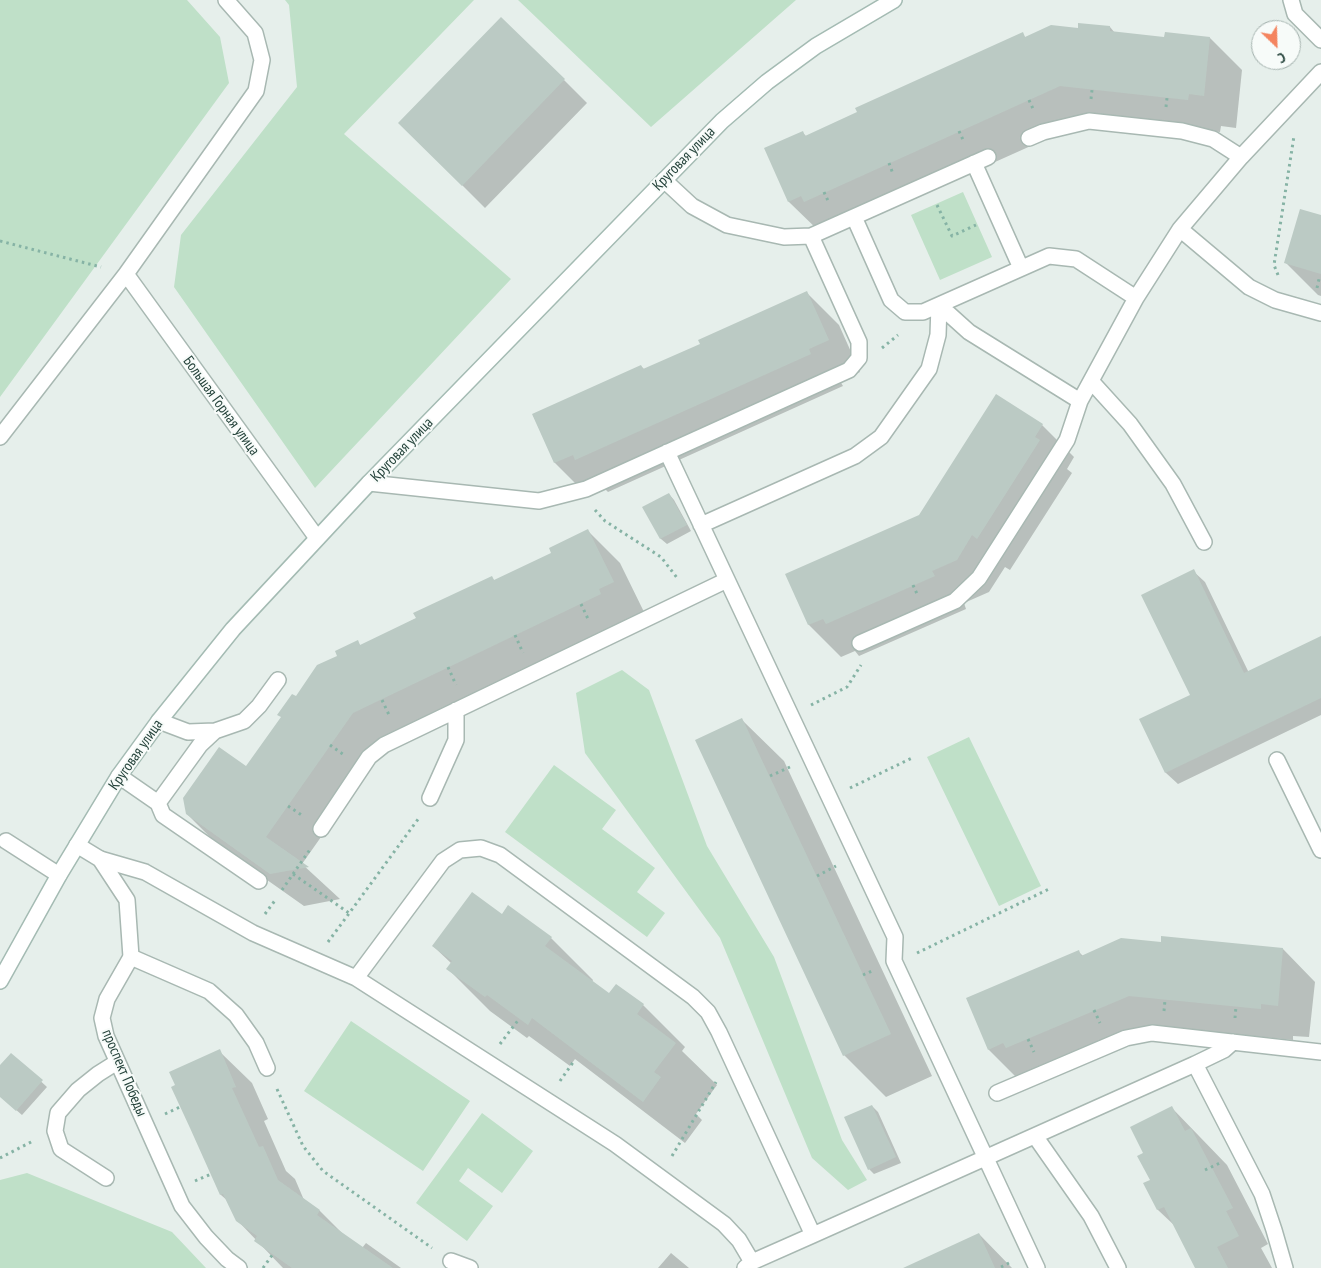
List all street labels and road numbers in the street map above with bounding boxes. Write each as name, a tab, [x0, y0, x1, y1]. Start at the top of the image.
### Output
street label: Круговая улица	[649, 123, 719, 195]
street label: Большая Горная улица	[179, 353, 263, 459]
street label: Круговая улица	[367, 414, 437, 486]
street label: Круговая улица	[105, 716, 167, 794]
street label: проспект Победы	[98, 1027, 150, 1119]

